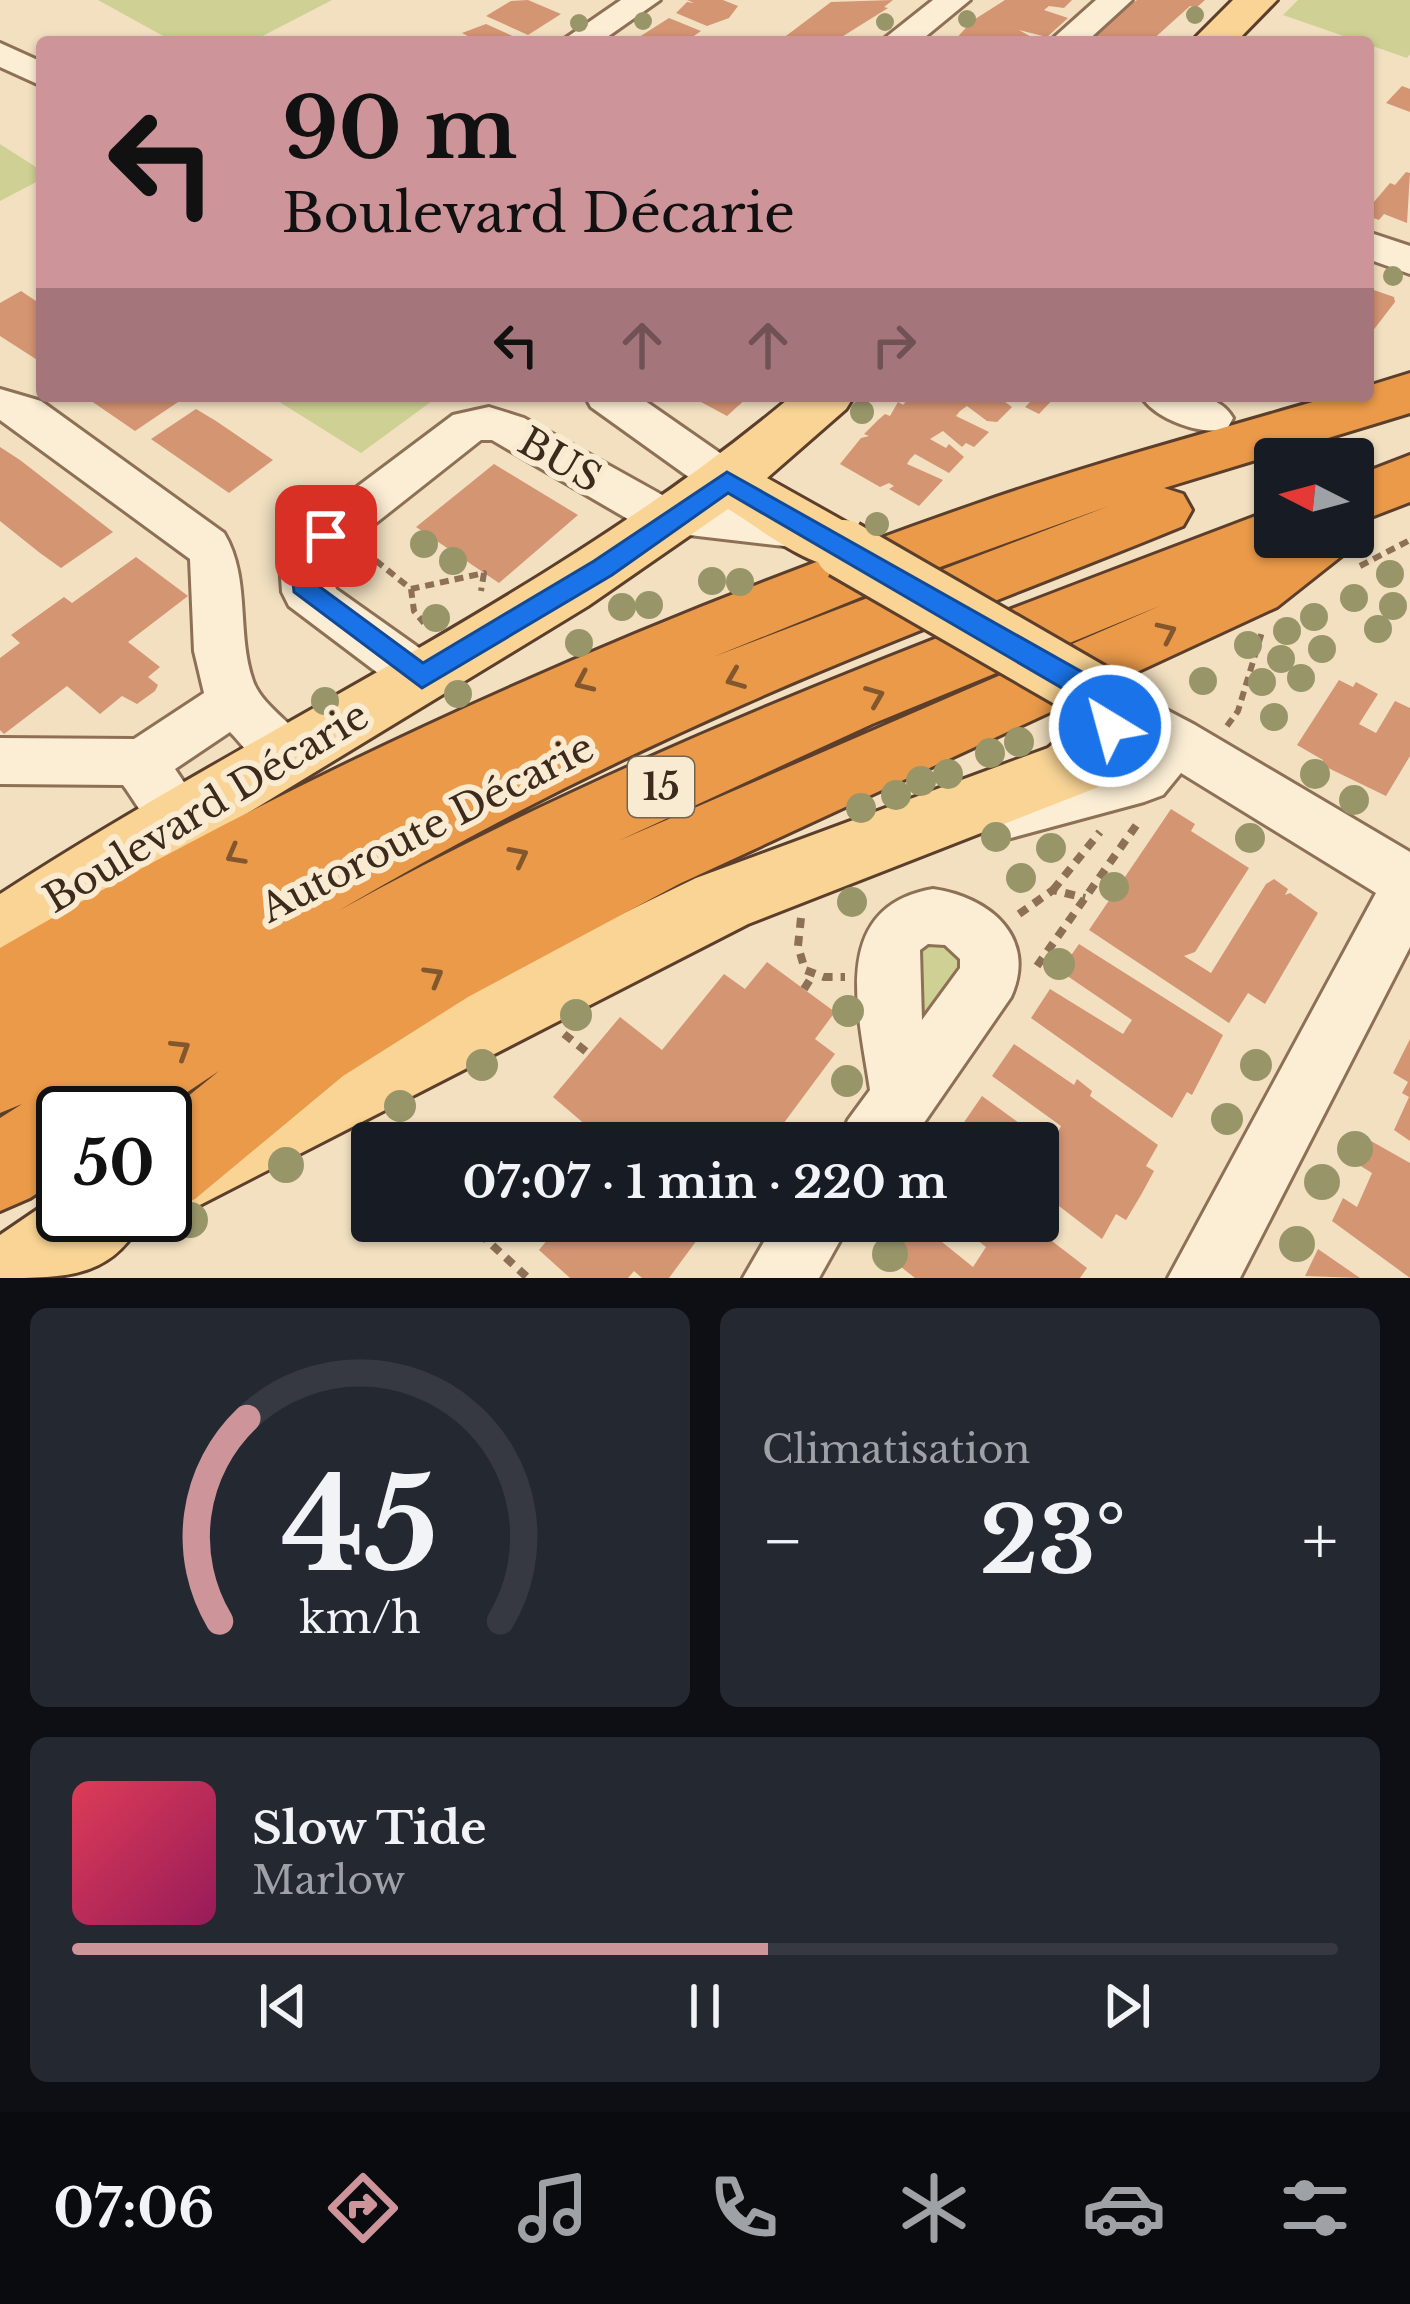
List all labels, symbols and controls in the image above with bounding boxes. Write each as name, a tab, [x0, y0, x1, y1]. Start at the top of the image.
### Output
text: 90 m	[282, 77, 517, 181]
icon: left	[84, 84, 240, 240]
text: Boulevard Décarie	[282, 180, 795, 247]
icon: left	[483, 312, 549, 378]
icon: ahead	[609, 312, 675, 378]
icon: ahead	[735, 312, 801, 378]
icon: right	[861, 312, 927, 378]
street label: BUS	[510, 417, 610, 503]
north arrow	[1254, 438, 1374, 558]
map controls	[1254, 438, 1374, 558]
pin	[275, 485, 377, 587]
icon: arrive	[293, 503, 359, 569]
one-way arrow	[1155, 623, 1176, 646]
position arrow	[1047, 663, 1173, 789]
one-way arrow	[725, 665, 746, 689]
one-way arrow	[575, 668, 596, 691]
one-way arrow	[863, 686, 884, 710]
street label: Boulevard Décarie	[35, 691, 377, 923]
street label: Autoroute Décarie	[251, 723, 602, 934]
road number: 15	[628, 757, 694, 817]
one-way arrow	[226, 841, 247, 864]
one-way arrow	[507, 847, 529, 870]
one-way arrow	[421, 967, 443, 990]
one-way arrow	[168, 1041, 190, 1063]
speed limit sign: 50	[36, 1086, 192, 1242]
text: 07:07 · 1 min · 220 m	[463, 1154, 947, 1210]
text: Climatisation	[762, 1425, 1030, 1474]
text: 45	[281, 1449, 439, 1604]
text: 23°	[980, 1486, 1126, 1597]
text: −	[762, 1500, 804, 1582]
text: +	[1302, 1500, 1338, 1582]
text: km/h	[299, 1590, 421, 1644]
text: Slow Tide	[252, 1800, 487, 1856]
text: Marlow	[252, 1856, 405, 1905]
icon: previous	[250, 1973, 316, 2039]
icon: pause	[672, 1973, 738, 2039]
icon: next	[1094, 1973, 1160, 2039]
icon: directions	[321, 2166, 405, 2250]
icon: music	[511, 2166, 595, 2250]
icon: phone	[702, 2166, 786, 2250]
icon: climate	[892, 2166, 976, 2250]
icon: car	[1082, 2166, 1166, 2250]
icon: filters	[1273, 2166, 1357, 2250]
text: 07:06	[53, 2175, 214, 2242]

